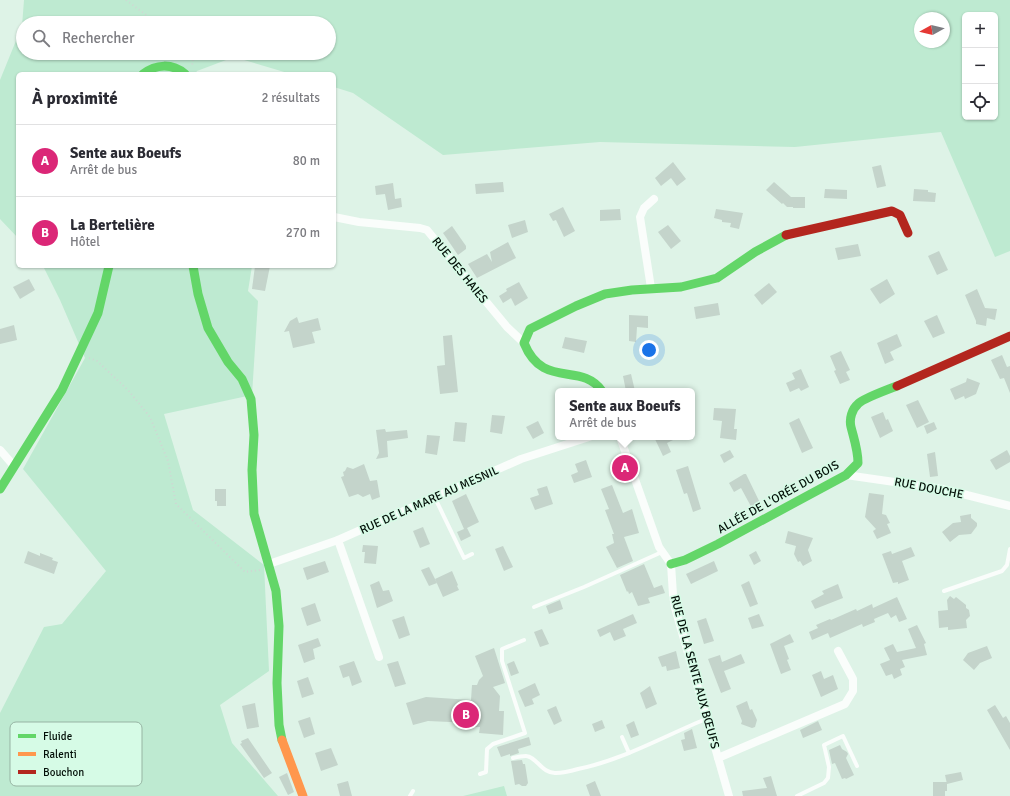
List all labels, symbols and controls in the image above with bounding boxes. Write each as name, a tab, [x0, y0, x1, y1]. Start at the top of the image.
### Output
north arrow	[914, 12, 950, 48]
map controls	[962, 12, 998, 120]
button: +	[962, 12, 998, 48]
search box	[16, 16, 336, 60]
icon: search	[30, 27, 52, 49]
text: Rechercher	[62, 29, 135, 47]
button: −	[962, 48, 998, 84]
button: locate	[962, 84, 998, 120]
text: À proximité	[32, 88, 118, 109]
text: 2 résultats	[261, 90, 320, 106]
text: Sente aux Boeufs	[70, 144, 182, 162]
text: A	[41, 153, 49, 169]
text: 80 m	[293, 153, 320, 169]
text: Arrêt de bus	[70, 162, 137, 178]
text: La Bertelière	[70, 216, 155, 234]
text: B	[41, 225, 49, 241]
text: 270 m	[286, 225, 320, 241]
text: Hôtel	[70, 234, 100, 250]
street label: RUE DES HAIES	[428, 234, 491, 307]
your location	[639, 340, 659, 360]
popup	[555, 388, 695, 440]
text: Sente aux Boeufs	[569, 397, 681, 415]
text: Arrêt de bus	[569, 415, 636, 431]
pin: A	[612, 453, 638, 483]
street label: ALLÉE DE L'ORÉE DU BOIS	[715, 458, 842, 537]
street label: RUE DE LA MARE AU MESNIL	[358, 463, 501, 538]
street label: RUE DOUCHE	[893, 474, 965, 503]
street label: RUE DE LA SENTE AUX BŒUFS	[667, 594, 722, 751]
pin: B	[453, 700, 479, 730]
legend	[10, 722, 142, 786]
text: Fluide	[43, 730, 72, 743]
text: Ralenti	[43, 748, 77, 761]
text: Bouchon	[43, 766, 84, 779]

